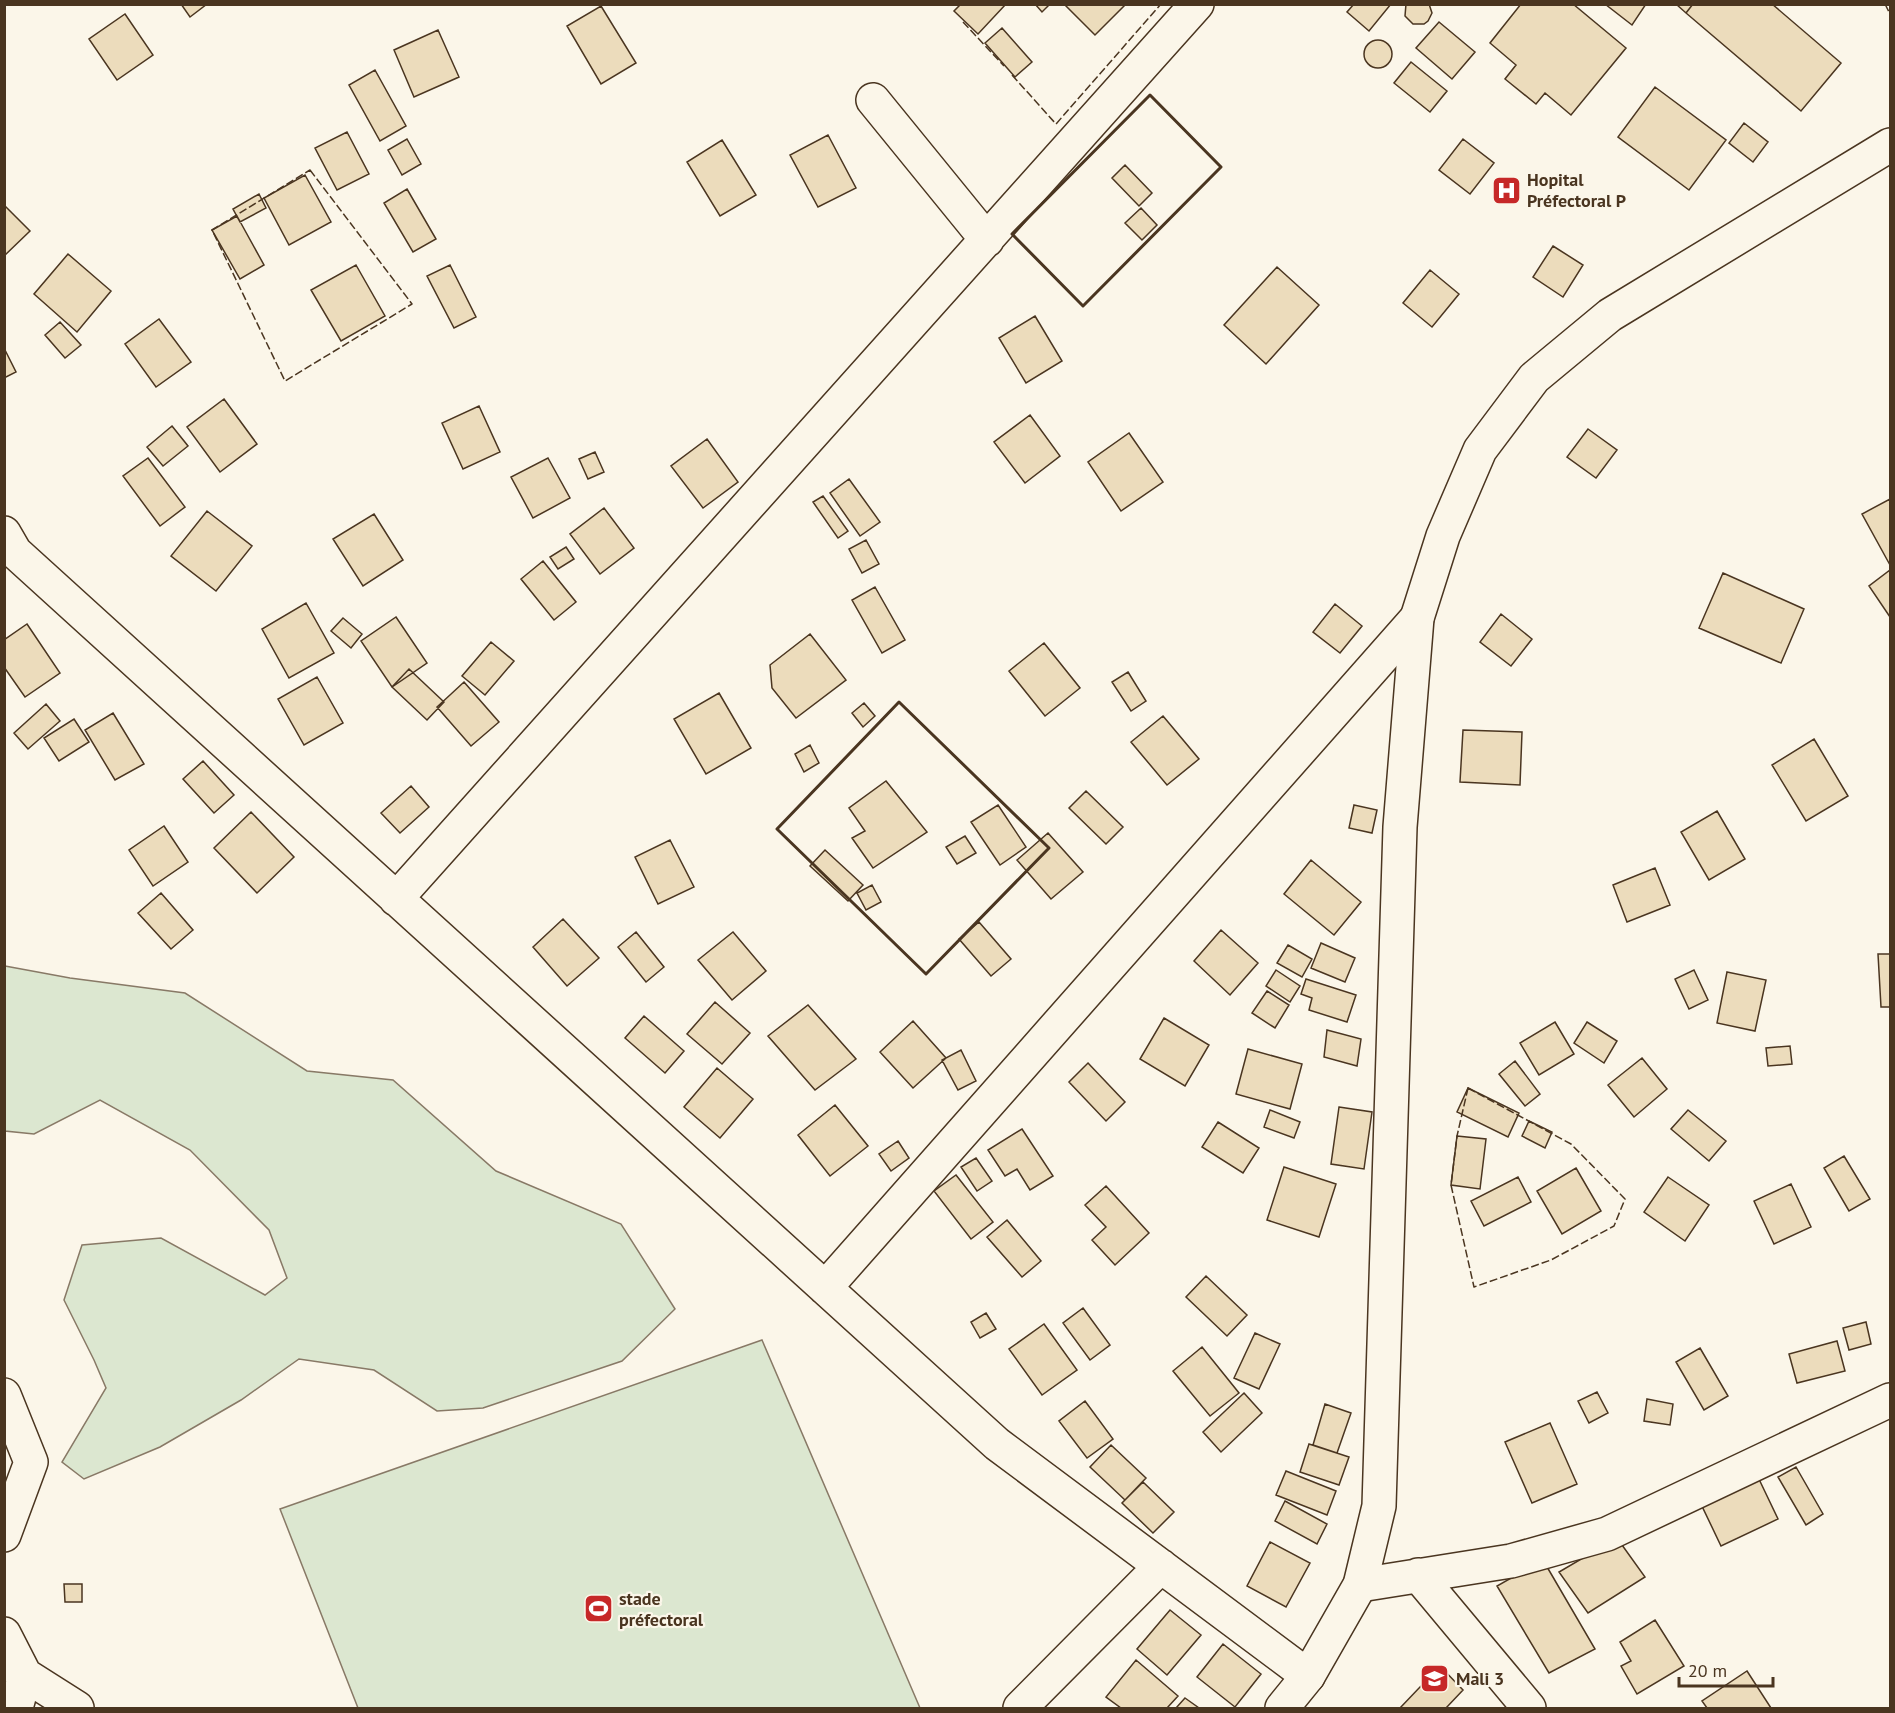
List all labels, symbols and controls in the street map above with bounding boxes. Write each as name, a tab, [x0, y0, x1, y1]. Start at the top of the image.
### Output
place label: Hopital Préfectoral P	[1527, 168, 1626, 212]
hospital icon: Hopital Préfectoral P	[1490, 174, 1522, 206]
place label: stade préfectoral	[619, 1587, 704, 1631]
sports icon: stade préfectoral	[582, 1593, 614, 1625]
scale bar	[1679, 1650, 1774, 1688]
text: 20 m	[1688, 1659, 1727, 1682]
school or university icon: Mali 3	[1419, 1663, 1451, 1695]
place label: Mali 3	[1456, 1667, 1504, 1690]

